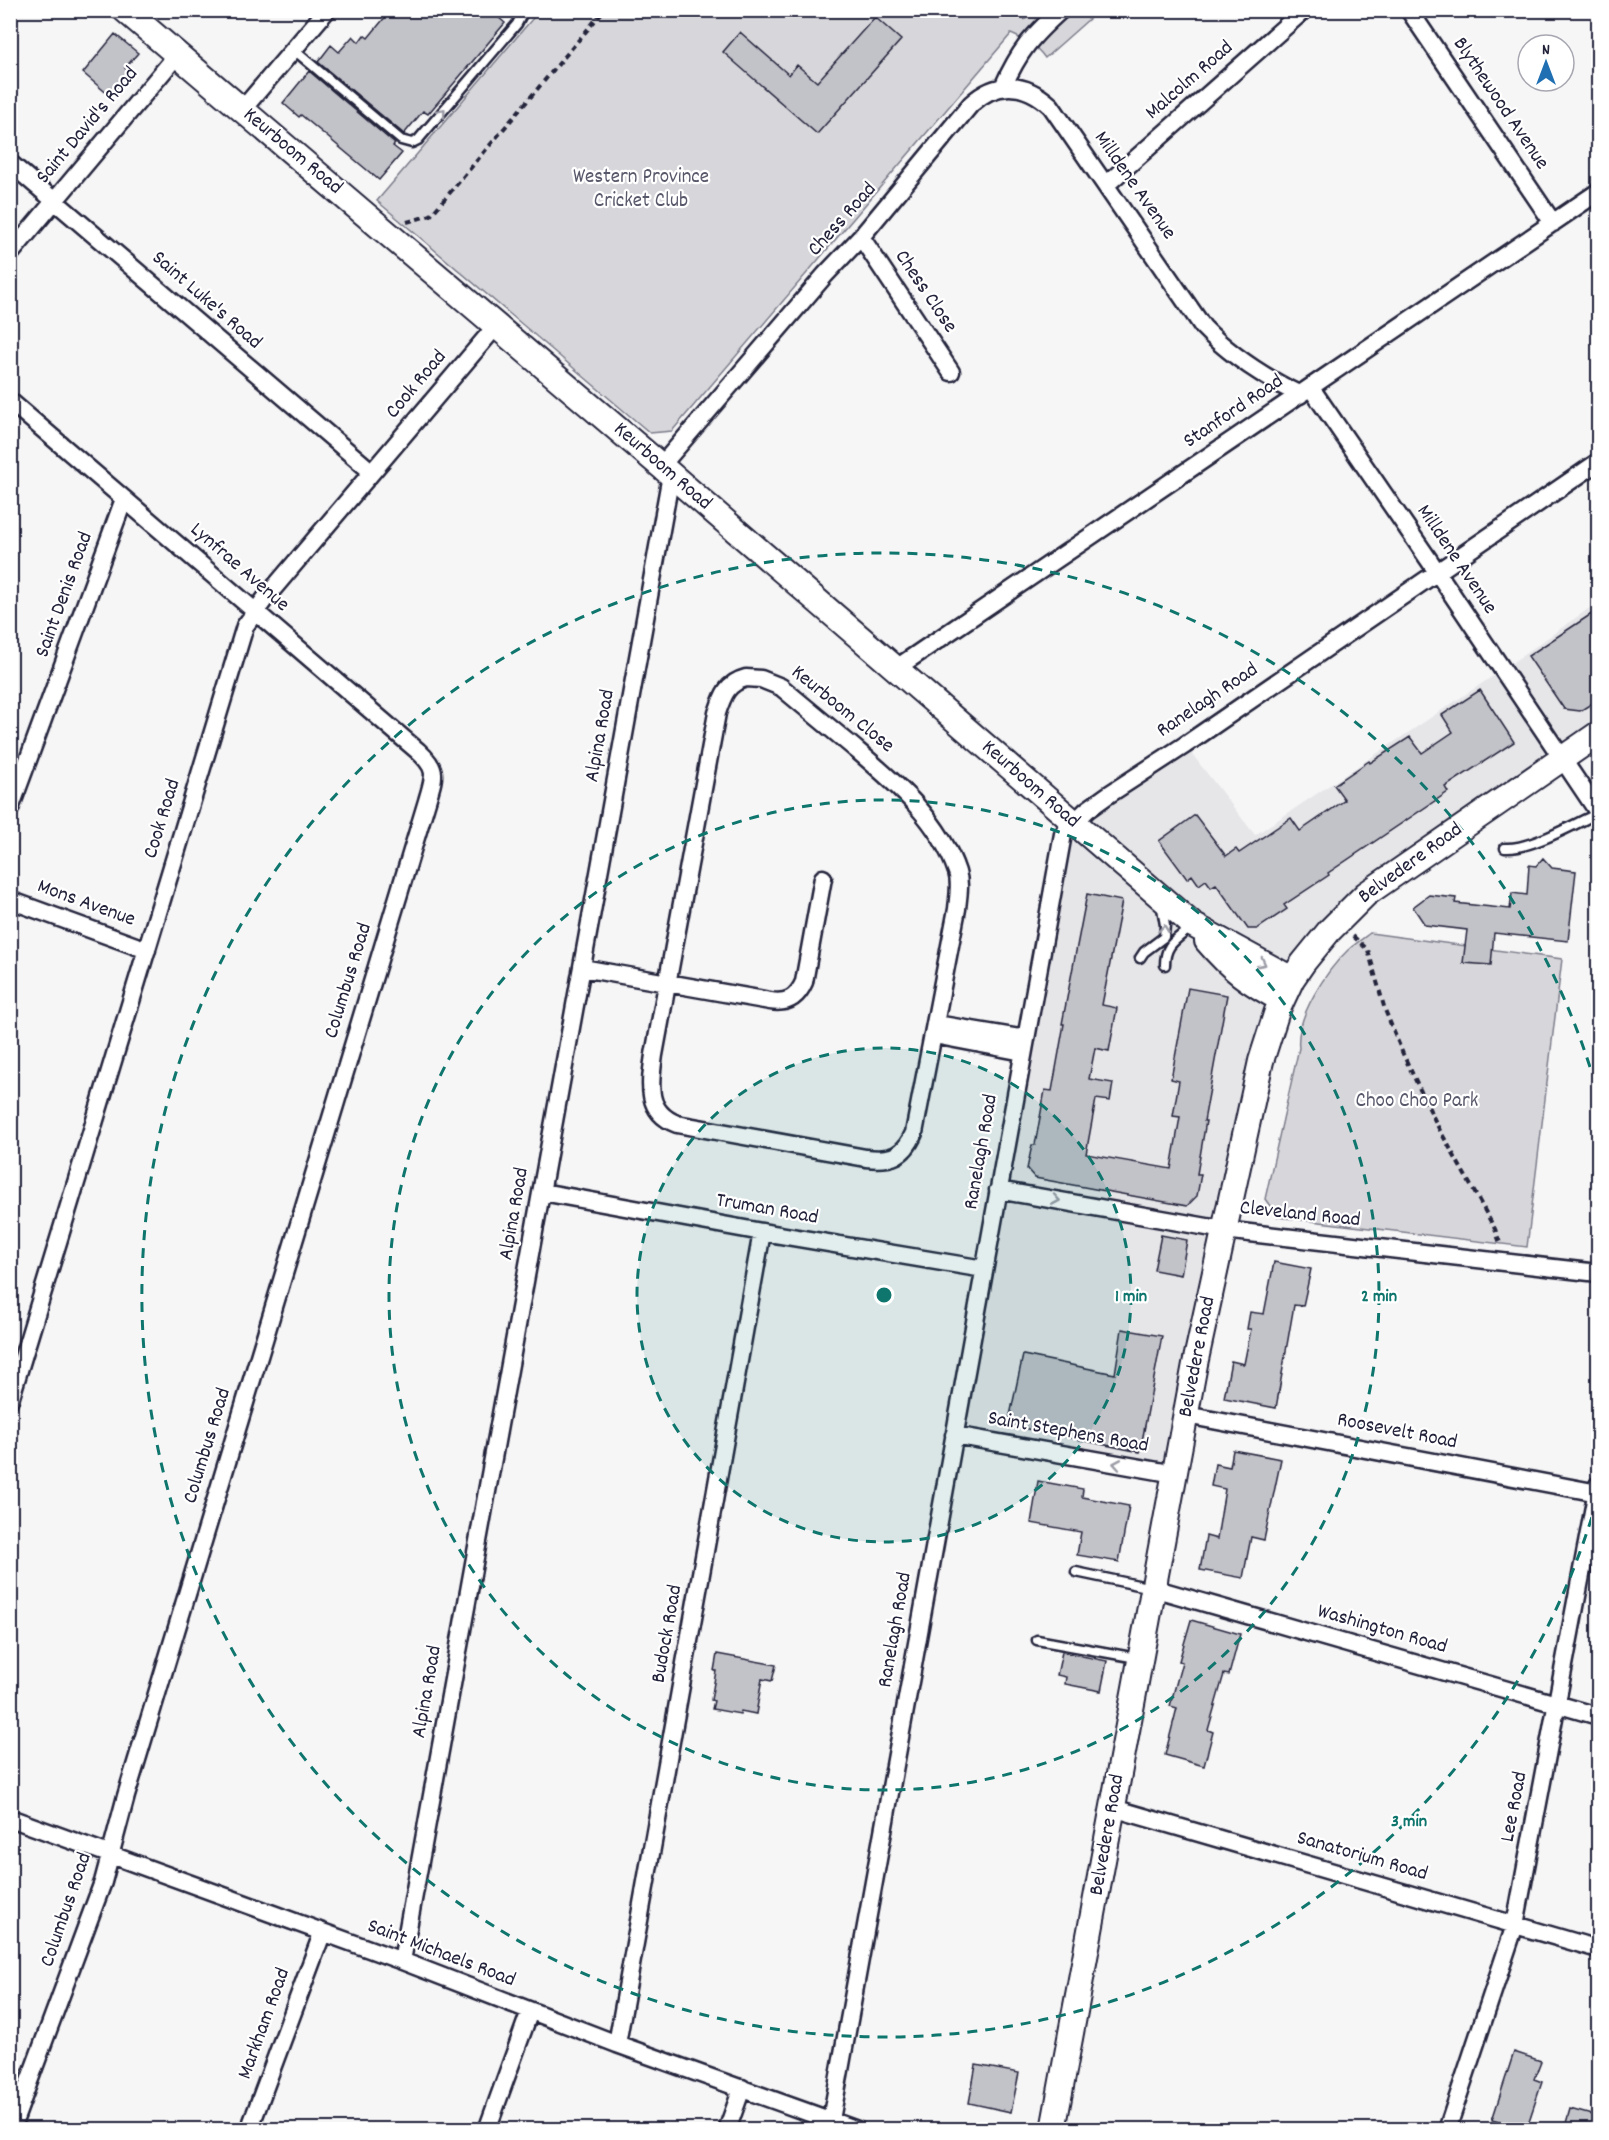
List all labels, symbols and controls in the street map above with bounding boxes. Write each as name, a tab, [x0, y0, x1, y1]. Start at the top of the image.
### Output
street label: Blythewood Avenue	[1444, 32, 1556, 176]
north arrow	[1516, 33, 1576, 93]
street label: Malcolm Road	[1139, 34, 1241, 128]
text: N	[1542, 39, 1550, 62]
street label: Saint David's Road	[30, 61, 146, 191]
street label: Keurboom Road	[236, 101, 348, 203]
one-way arrow	[435, 108, 446, 119]
street label: Milldene Avenue	[1085, 126, 1183, 246]
park label: Western Province Cricket Club	[573, 163, 709, 217]
street label: Chess Road	[801, 176, 885, 264]
street label: Saint Luke's Road	[144, 244, 268, 358]
street label: Chess Close	[886, 244, 964, 340]
street label: Cook Road	[379, 344, 455, 426]
street label: Stanford Road	[1178, 367, 1290, 457]
street label: Keurboom Road	[606, 416, 718, 518]
street label: Milldene Avenue	[1408, 499, 1504, 621]
street label: Lynfrae Avenue	[183, 516, 295, 620]
street label: Saint Denis Road	[28, 528, 102, 662]
street label: Ranelagh Road	[1151, 656, 1265, 746]
street label: Keurboom Close	[784, 659, 900, 761]
street label: Alpina Road	[578, 687, 624, 785]
street label: Keurboom Road	[974, 734, 1086, 836]
street label: Cook Road	[137, 776, 189, 862]
street label: Belvedere Road	[1353, 816, 1469, 912]
street label: Mons Avenue	[33, 872, 139, 936]
street label: Columbus Road	[317, 920, 381, 1042]
one-way arrow	[1157, 924, 1170, 934]
one-way arrow	[1256, 956, 1266, 967]
park label: Choo Choo Park	[1356, 1087, 1478, 1117]
street label: Ranelagh Road	[957, 1092, 1007, 1212]
street label: Alpina Road	[492, 1165, 538, 1263]
street label: Truman Road	[714, 1186, 820, 1234]
one-way arrow	[1050, 1193, 1060, 1206]
street label: Cleveland Road	[1238, 1194, 1362, 1236]
centre of rings	[874, 1285, 894, 1305]
text: 1 min	[1115, 1285, 1147, 1310]
text: 2 min	[1361, 1285, 1397, 1310]
street label: Belvedere Road	[1172, 1294, 1224, 1420]
street label: Columbus Road	[176, 1385, 240, 1507]
street label: Saint Stephens Road	[985, 1404, 1151, 1462]
street label: Roosevelt Road	[1334, 1406, 1460, 1458]
one-way arrow	[1112, 1458, 1122, 1471]
street label: Ranelagh Road	[871, 1570, 921, 1690]
street label: Budock Road	[645, 1582, 691, 1686]
street label: Washington Road	[1313, 1597, 1451, 1663]
street label: Alpina Road	[405, 1643, 451, 1741]
street label: Lee Road	[1493, 1769, 1537, 1845]
street label: Belvedere Road	[1083, 1772, 1133, 1898]
text: 3 min	[1391, 1810, 1427, 1835]
street label: Sanatorium Road	[1293, 1824, 1431, 1890]
street label: Columbus Road	[33, 1849, 101, 1971]
street label: Saint Michaels Road	[363, 1912, 519, 1996]
street label: Markham Road	[231, 1964, 299, 2084]

